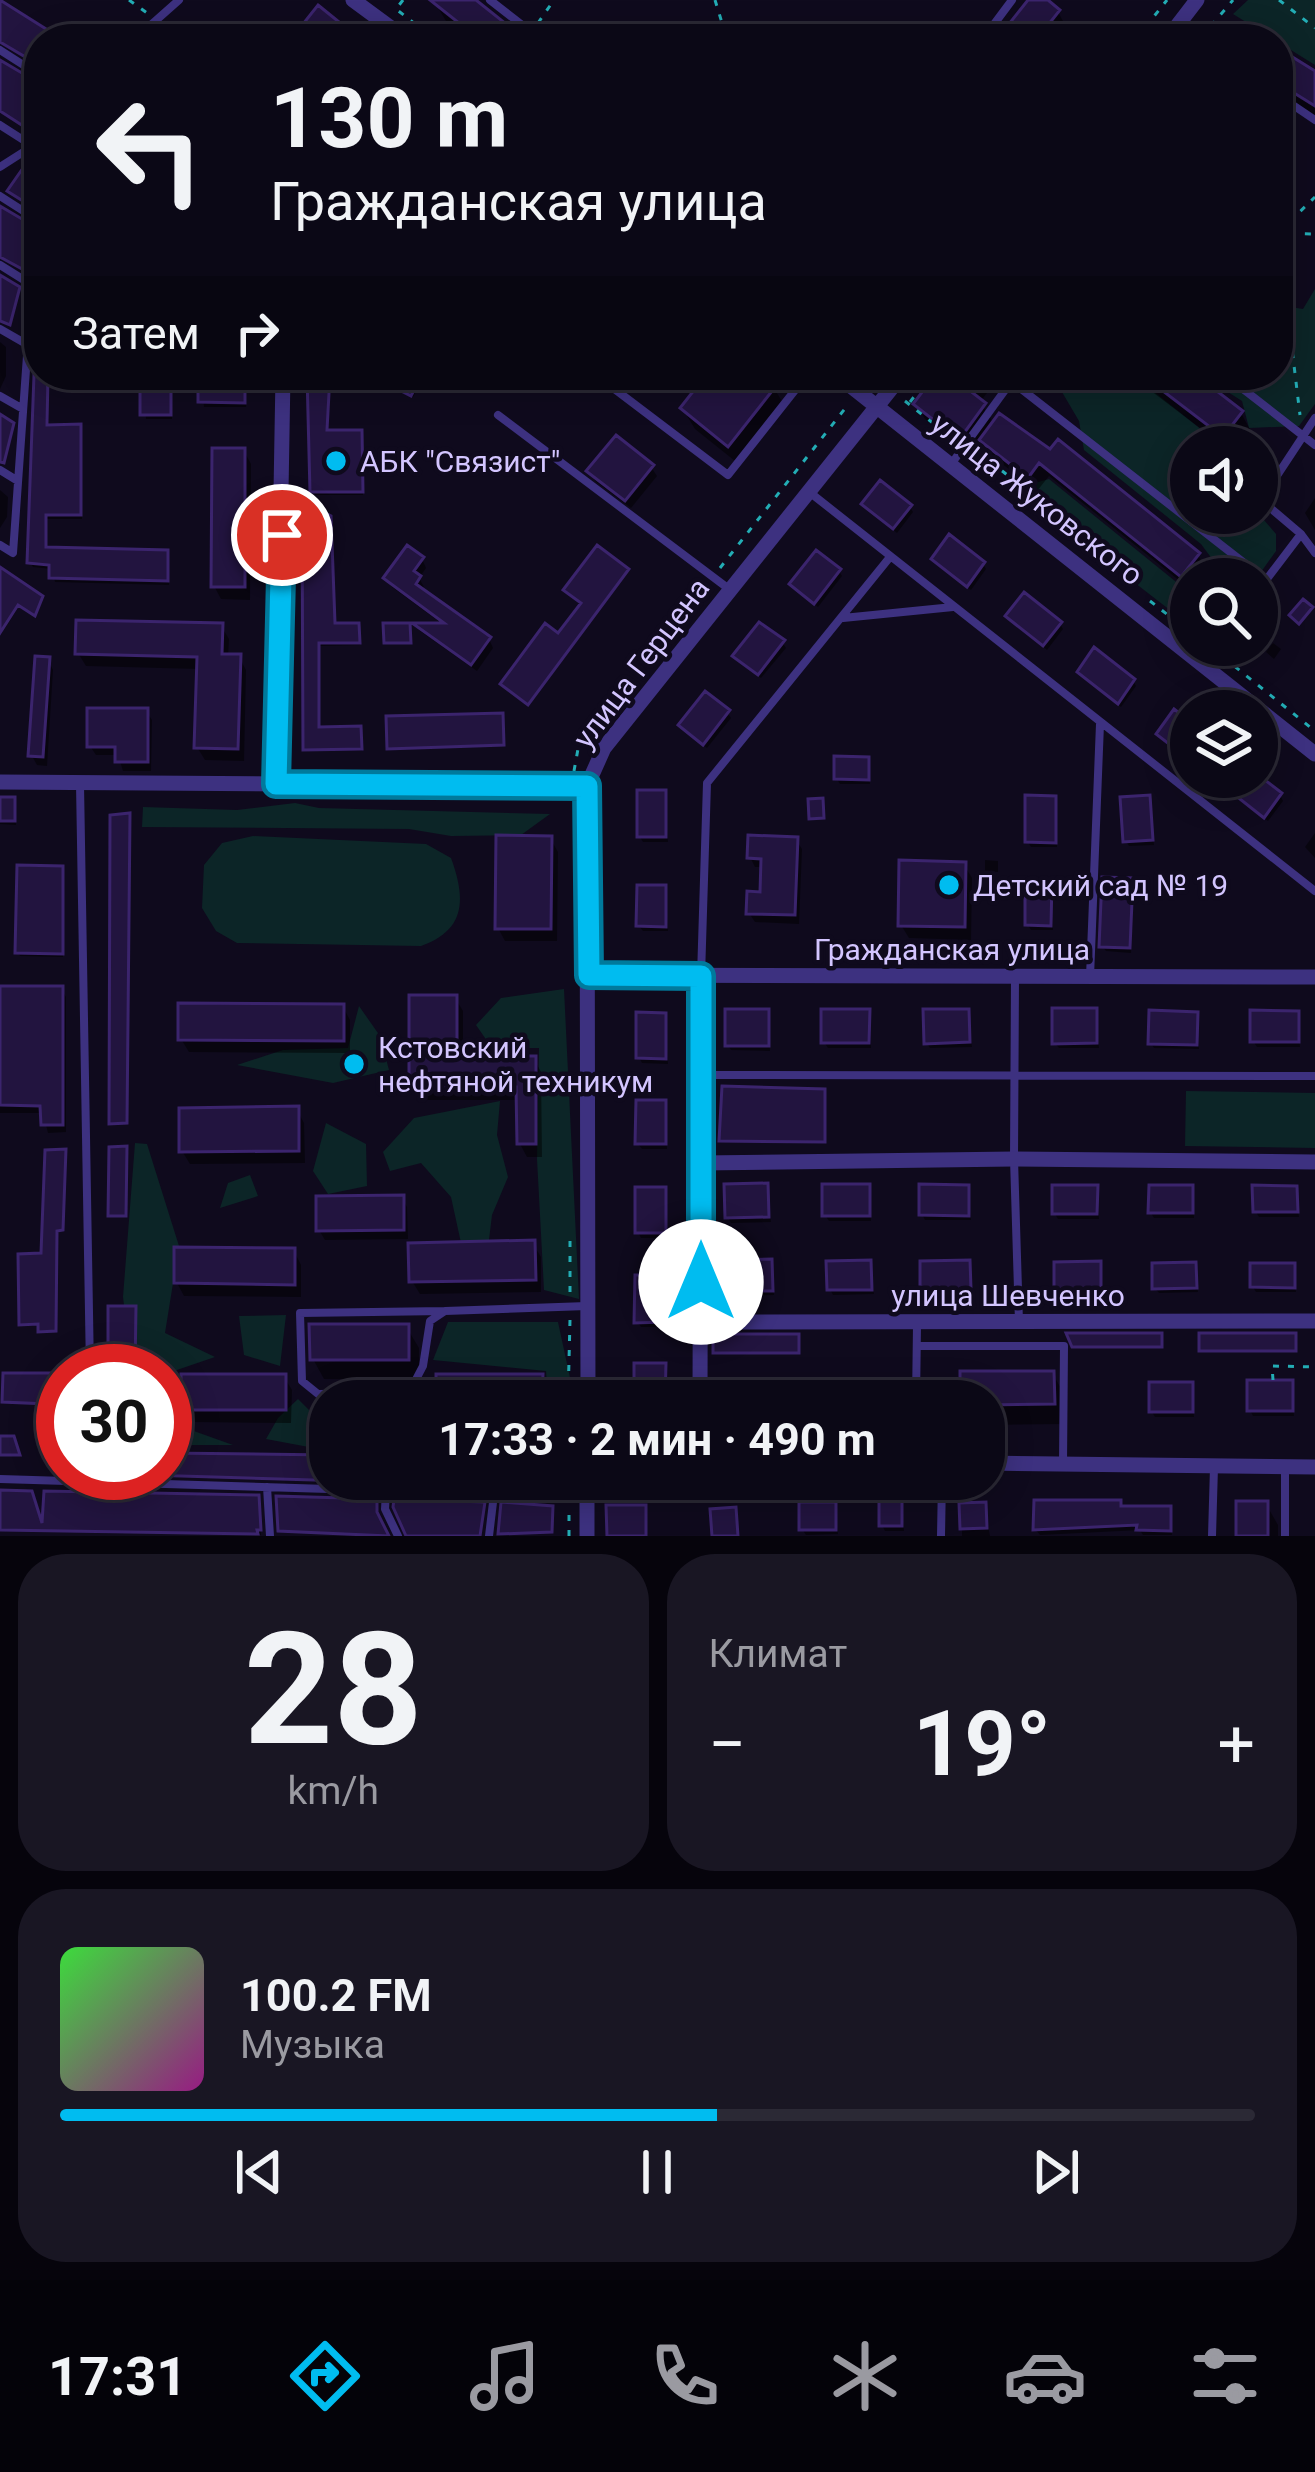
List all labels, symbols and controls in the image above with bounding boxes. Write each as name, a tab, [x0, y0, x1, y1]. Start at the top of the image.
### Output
text: 130 m	[270, 69, 508, 168]
icon: left	[72, 72, 228, 228]
text: Гражданская улица	[270, 170, 767, 233]
icon: right	[224, 300, 290, 366]
text: Затем	[72, 307, 200, 360]
street label: улица Жуковского	[924, 405, 1150, 593]
map controls	[1170, 426, 1278, 798]
button: sound	[1170, 426, 1278, 534]
place label: АБК "Связист"	[360, 444, 560, 479]
marker: АБК "Связист"	[323, 448, 349, 474]
pin	[231, 484, 333, 586]
icon: arrive	[249, 502, 315, 568]
button: search	[1170, 558, 1278, 666]
street label: улица Герцена	[566, 571, 716, 755]
button: layers	[1170, 690, 1278, 798]
place label: Детский сад № 19	[973, 868, 1228, 903]
marker: Детский сад № 19	[936, 872, 962, 898]
street label: Гражданская улица	[814, 932, 1090, 967]
place label: Кстовский нефтяной техникум	[378, 1030, 653, 1099]
marker: Кстовский нефтяной техникум	[341, 1051, 367, 1077]
position arrow	[638, 1219, 764, 1345]
street label: улица Шевченко	[891, 1278, 1125, 1313]
speed limit sign: 30	[36, 1344, 192, 1500]
text: 17:33 · 2 мин · 490 m	[438, 1413, 876, 1466]
text: 28	[244, 1598, 423, 1781]
text: Климат	[709, 1631, 847, 1677]
text: 19°	[913, 1692, 1051, 1797]
text: −	[709, 1706, 746, 1783]
text: +	[1218, 1706, 1255, 1783]
text: km/h	[287, 1768, 379, 1814]
text: 100.2 FM	[240, 1969, 432, 2022]
text: Музыка	[240, 2022, 385, 2068]
icon: previous	[226, 2139, 292, 2205]
icon: pause	[624, 2139, 690, 2205]
icon: next	[1023, 2139, 1089, 2205]
icon: directions	[283, 2334, 367, 2418]
icon: music	[463, 2334, 547, 2418]
icon: phone	[643, 2334, 727, 2418]
icon: climate	[823, 2334, 907, 2418]
icon: car	[1003, 2334, 1087, 2418]
icon: filters	[1183, 2334, 1267, 2418]
text: 17:31	[48, 2345, 187, 2408]

